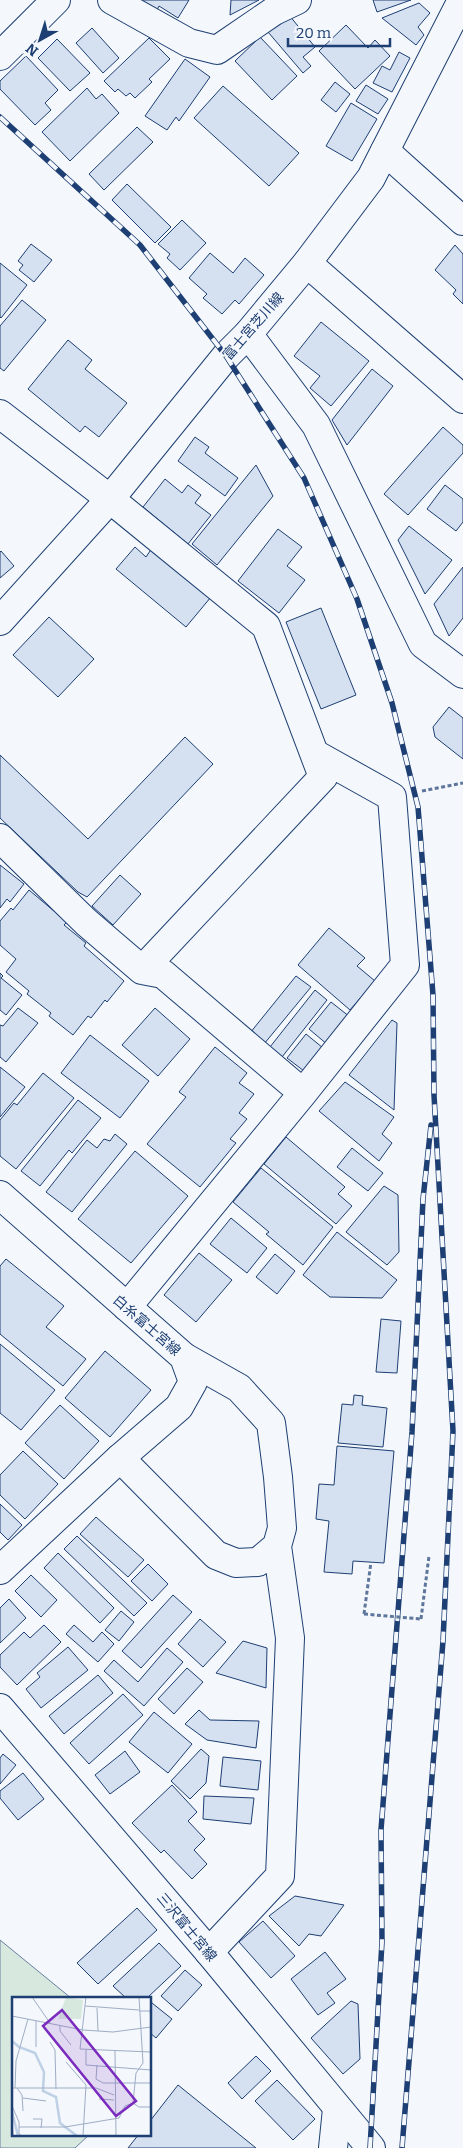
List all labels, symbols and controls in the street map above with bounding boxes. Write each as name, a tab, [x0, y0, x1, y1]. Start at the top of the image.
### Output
north arrow	[15, 15, 65, 65]
scale bar	[288, 15, 390, 47]
text: 20 m	[296, 24, 332, 42]
text: N	[22, 40, 42, 60]
street label: 富士宮芝川線	[219, 289, 287, 364]
street label: 白糸富士宮線	[109, 1291, 184, 1359]
street label: 三沢富士宮線	[153, 1890, 220, 1965]
inset map	[12, 1997, 151, 2136]

